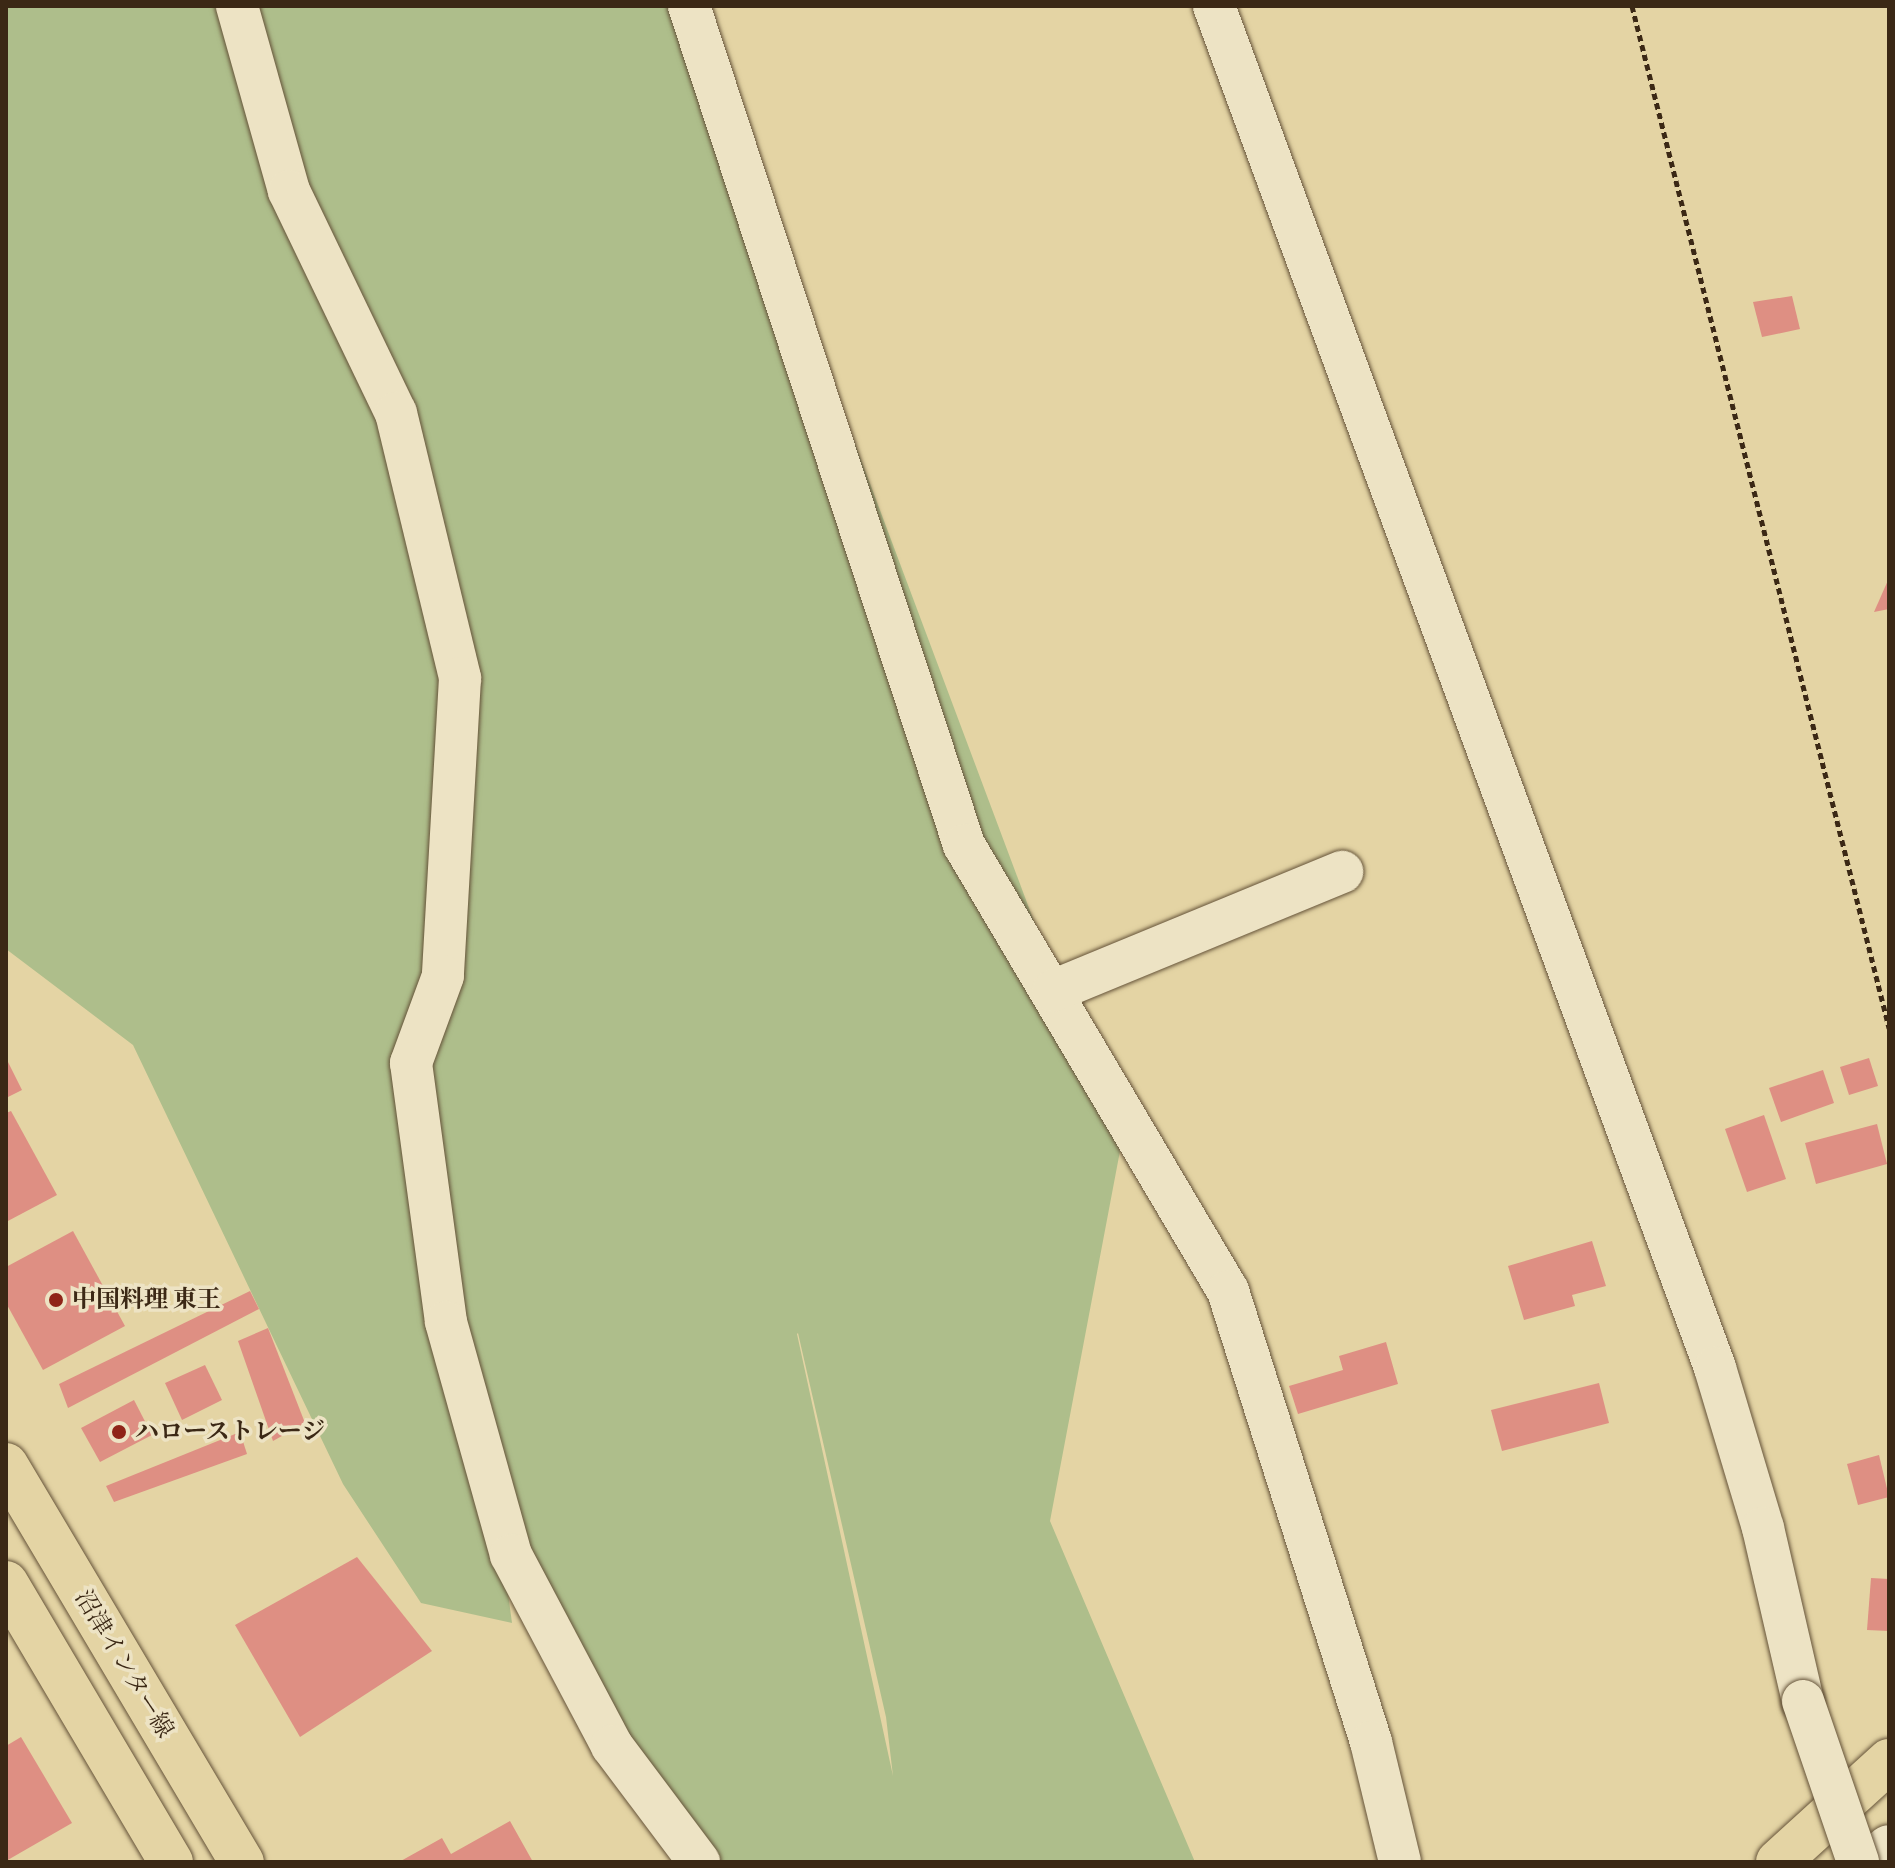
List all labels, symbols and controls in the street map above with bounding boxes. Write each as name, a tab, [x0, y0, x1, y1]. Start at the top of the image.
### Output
place label: 中国料理 東王	[72, 1286, 221, 1314]
marker: 中国料理 東王	[47, 1291, 65, 1309]
place label: ハローストレージ	[135, 1418, 327, 1446]
marker: ハローストレージ	[110, 1423, 128, 1441]
street label: 沼津インター線	[68, 1585, 180, 1743]

